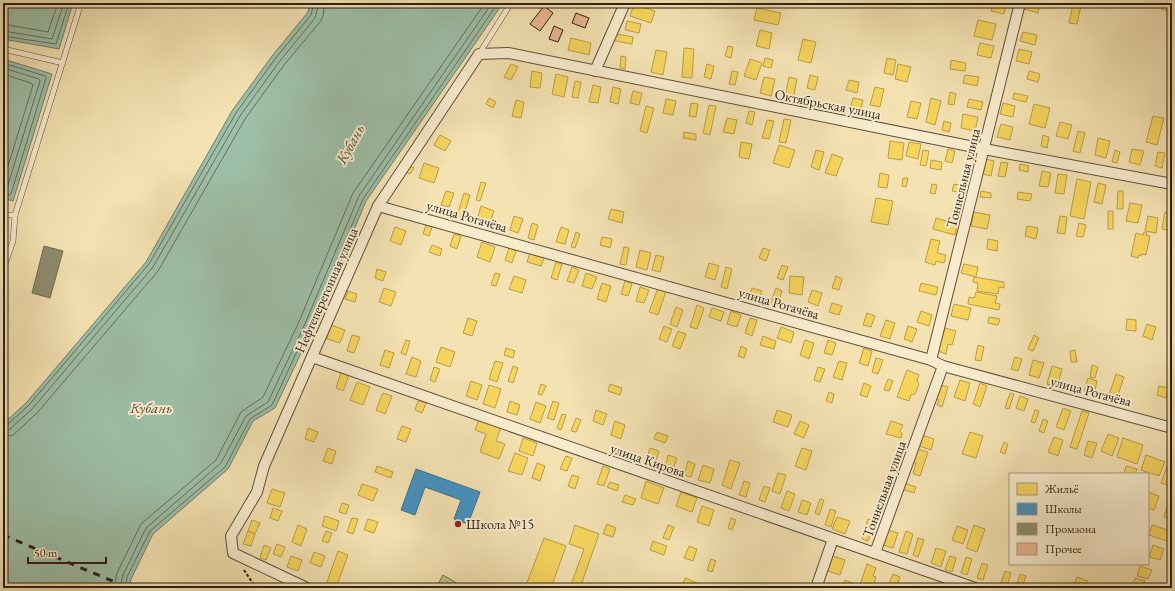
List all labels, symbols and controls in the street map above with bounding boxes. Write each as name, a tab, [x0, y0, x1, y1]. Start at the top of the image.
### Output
street label: Октябрьская улица	[773, 85, 883, 123]
water label: Кубань	[331, 121, 369, 168]
street label: Тоннельная улица	[942, 126, 984, 230]
street label: улица Рогачёва	[425, 196, 510, 236]
street label: Нефтеперегонная улица	[290, 224, 362, 355]
street label: улица Рогачёва	[737, 283, 822, 323]
street label: улица Рогачёва	[1049, 372, 1134, 411]
water label: Кубань	[129, 398, 172, 417]
street label: Тоннельная улица	[858, 438, 910, 540]
street label: улица Кирова	[608, 439, 688, 481]
legend	[1009, 473, 1149, 565]
text: Жильё	[1044, 481, 1079, 497]
text: Школы	[1045, 501, 1082, 517]
place label: Школа №15	[466, 515, 534, 533]
marker: Школа №15	[453, 519, 463, 529]
text: Промзона	[1045, 521, 1096, 537]
scale bar	[28, 539, 106, 565]
text: Прочее	[1045, 541, 1082, 557]
text: 50 m	[34, 545, 58, 561]

